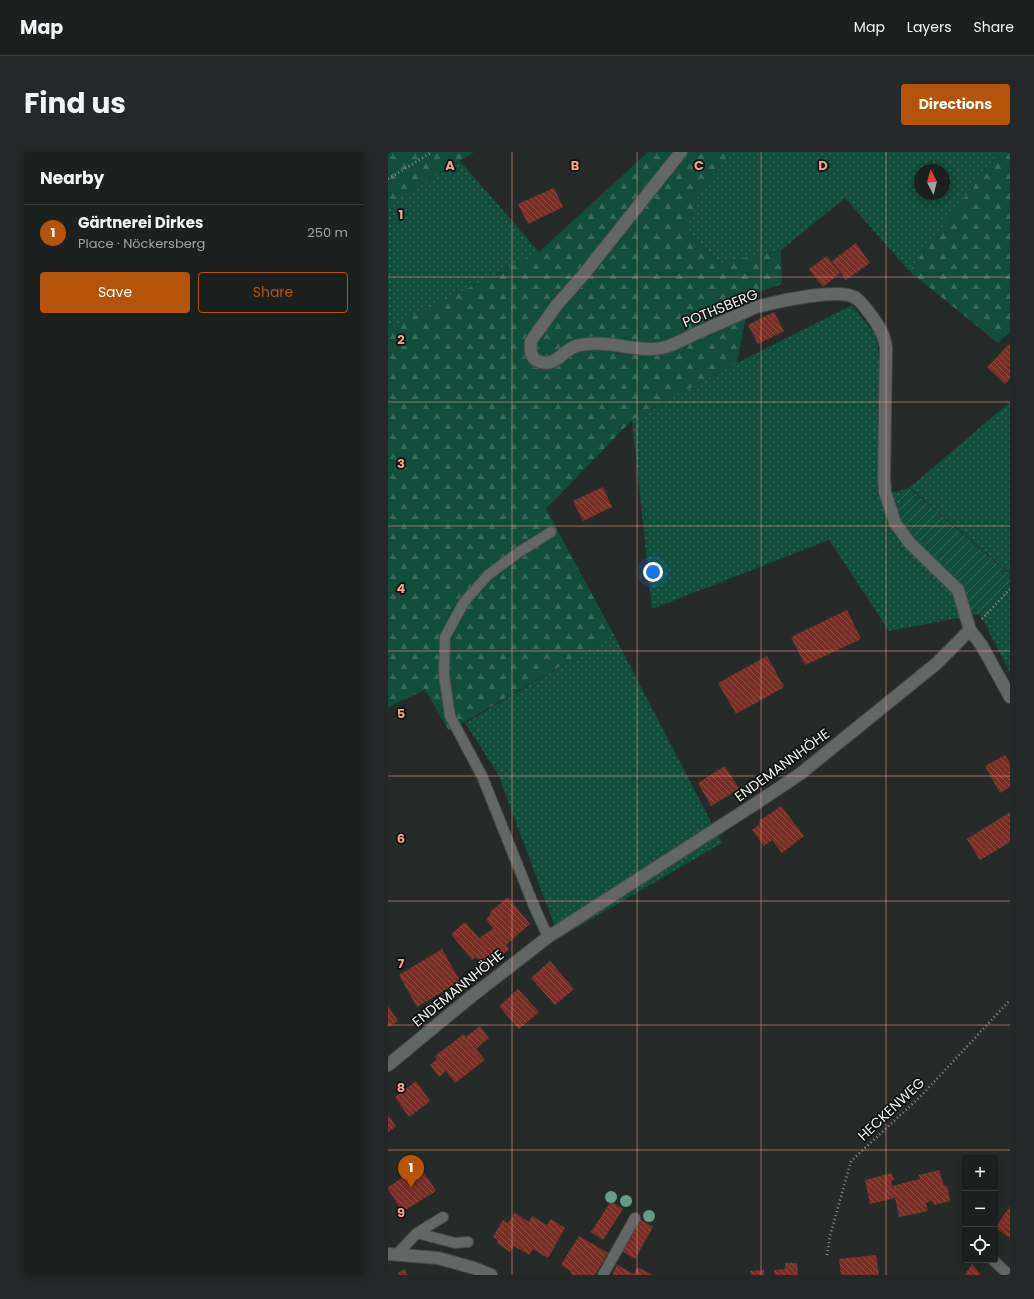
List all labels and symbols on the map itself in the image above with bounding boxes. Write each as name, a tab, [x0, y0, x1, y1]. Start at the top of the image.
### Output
text: A	[445, 156, 455, 175]
text: B	[571, 156, 580, 175]
text: C	[694, 156, 704, 175]
text: D	[818, 156, 828, 175]
north arrow	[914, 164, 950, 200]
text: 1	[399, 205, 403, 224]
street label: POTHSBERG	[679, 284, 761, 332]
text: 2	[397, 330, 405, 349]
text: 3	[397, 454, 405, 473]
your location	[643, 562, 663, 582]
text: 4	[397, 579, 406, 598]
text: 5	[397, 704, 405, 723]
street label: ENDEMANNHÖHE	[730, 724, 834, 806]
text: 6	[397, 829, 405, 848]
street label: ENDEMANNHÖHE	[408, 945, 508, 1031]
text: 7	[398, 954, 405, 973]
street label: HECKENWEG	[853, 1073, 929, 1145]
text: 8	[397, 1078, 405, 1097]
pin: 1	[398, 1155, 424, 1188]
text: 9	[397, 1203, 405, 1222]

